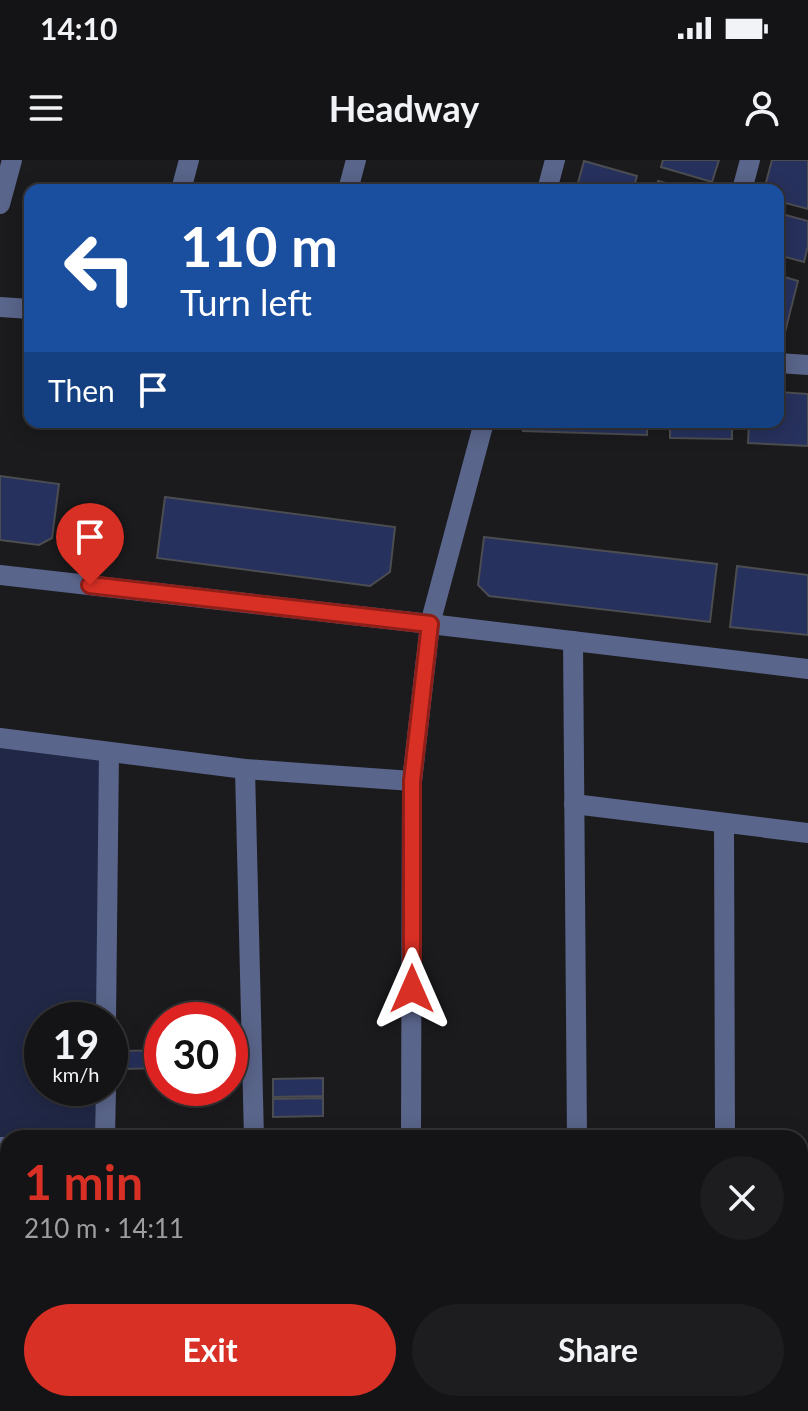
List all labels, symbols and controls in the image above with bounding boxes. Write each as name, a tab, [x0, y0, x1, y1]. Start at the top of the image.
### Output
text: 14:10	[40, 10, 117, 46]
icon: menu	[24, 86, 68, 130]
text: Headway	[329, 86, 479, 130]
icon: person	[740, 86, 784, 130]
text: 110 m	[180, 212, 338, 279]
icon: left	[48, 216, 152, 320]
text: Turn left	[180, 280, 312, 324]
icon: arrive	[131, 368, 175, 412]
text: Then	[48, 372, 115, 408]
pin	[56, 503, 124, 585]
icon: arrive	[68, 515, 112, 559]
position arrow	[370, 947, 454, 1031]
speed limit sign: 30	[144, 1002, 248, 1106]
text: 19	[53, 1020, 99, 1068]
text: km/h	[53, 1062, 99, 1086]
text: 1 min	[24, 1153, 143, 1210]
button: close	[700, 1156, 784, 1240]
text: 210 m · 14:11	[24, 1212, 184, 1244]
button: Exit	[24, 1304, 396, 1396]
button: Share	[412, 1304, 784, 1396]

